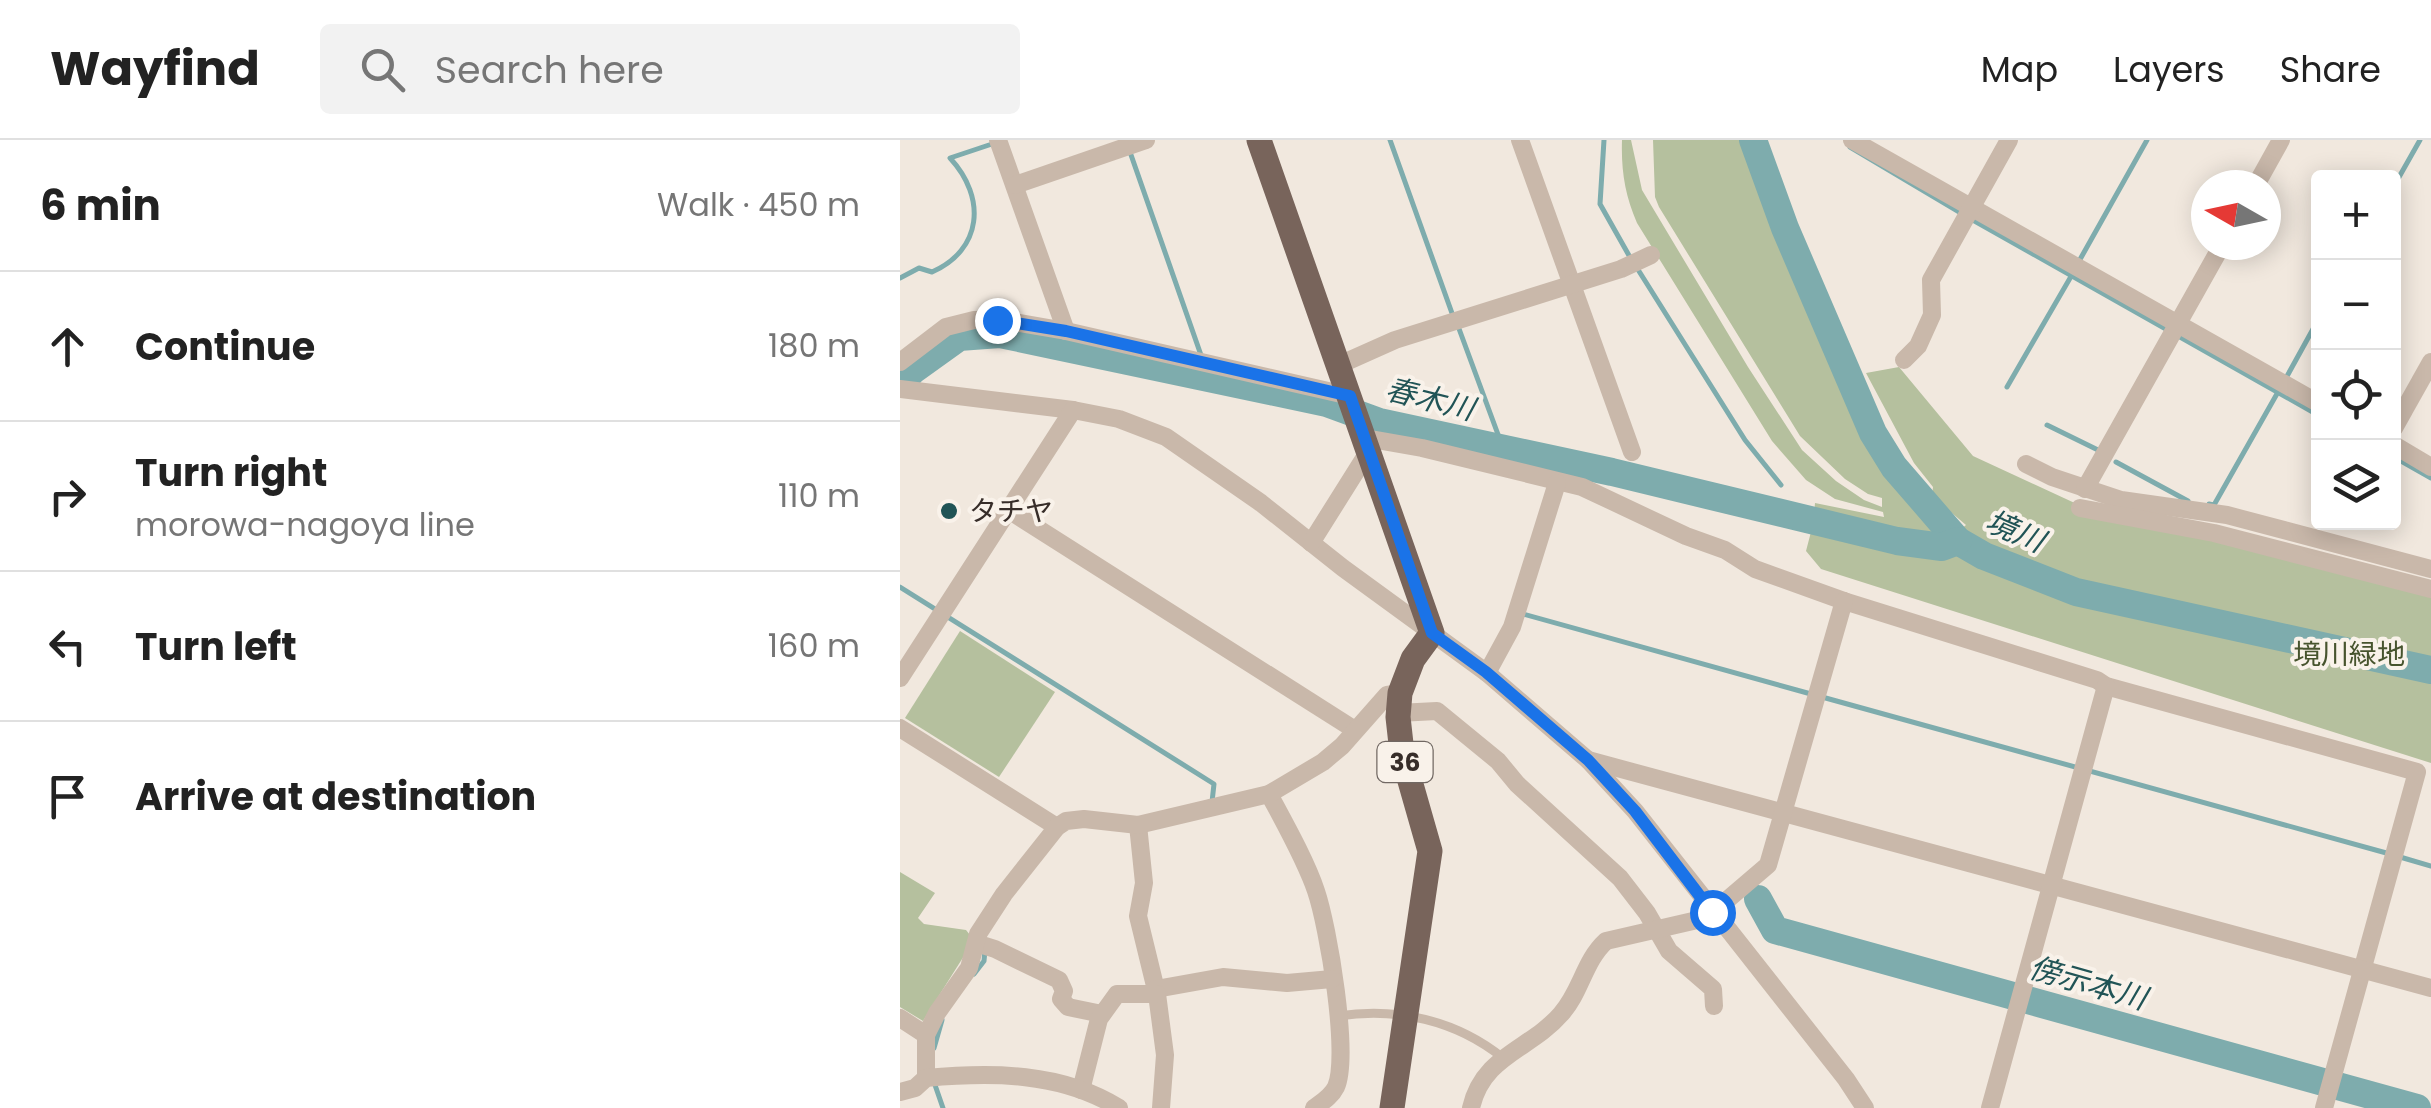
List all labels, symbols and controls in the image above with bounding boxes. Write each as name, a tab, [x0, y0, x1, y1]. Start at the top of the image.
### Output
search box	[320, 24, 1020, 114]
text: Wayfind	[50, 35, 260, 102]
icon: search	[355, 42, 410, 97]
text: Search here	[435, 43, 664, 96]
text: Map	[1981, 45, 2058, 94]
text: Layers	[2113, 45, 2225, 94]
text: Share	[2280, 45, 2381, 94]
north arrow	[2191, 170, 2281, 260]
map controls	[2311, 170, 2401, 530]
button: +	[2311, 170, 2401, 260]
text: 6 min	[40, 176, 161, 235]
text: Walk · 450 m	[657, 182, 860, 227]
button: −	[2311, 260, 2401, 350]
route end	[975, 298, 1021, 344]
icon: ahead	[40, 319, 95, 374]
text: Continue	[135, 320, 315, 373]
text: 180 m	[768, 323, 860, 368]
button: locate	[2311, 350, 2401, 440]
water label: 春木川	[1381, 367, 1482, 431]
button: layers	[2311, 440, 2401, 530]
text: Turn right	[135, 446, 327, 499]
icon: right	[40, 469, 95, 524]
text: 110 m	[778, 473, 860, 518]
place label: タチヤ	[969, 492, 1053, 531]
water label: 境川	[1979, 499, 2054, 564]
marker: タチヤ	[938, 500, 960, 522]
text: morowa-nagoya line	[135, 502, 475, 547]
icon: left	[40, 619, 95, 674]
text: Turn left	[135, 620, 297, 673]
text: 160 m	[768, 623, 860, 668]
park label: 境川緑地	[2293, 635, 2405, 674]
road number: 36	[1378, 742, 1432, 782]
icon: arrive	[40, 769, 95, 824]
text: Arrive at destination	[135, 770, 536, 823]
route start	[1690, 890, 1736, 936]
water label: 傍示本川	[2024, 946, 2154, 1021]

